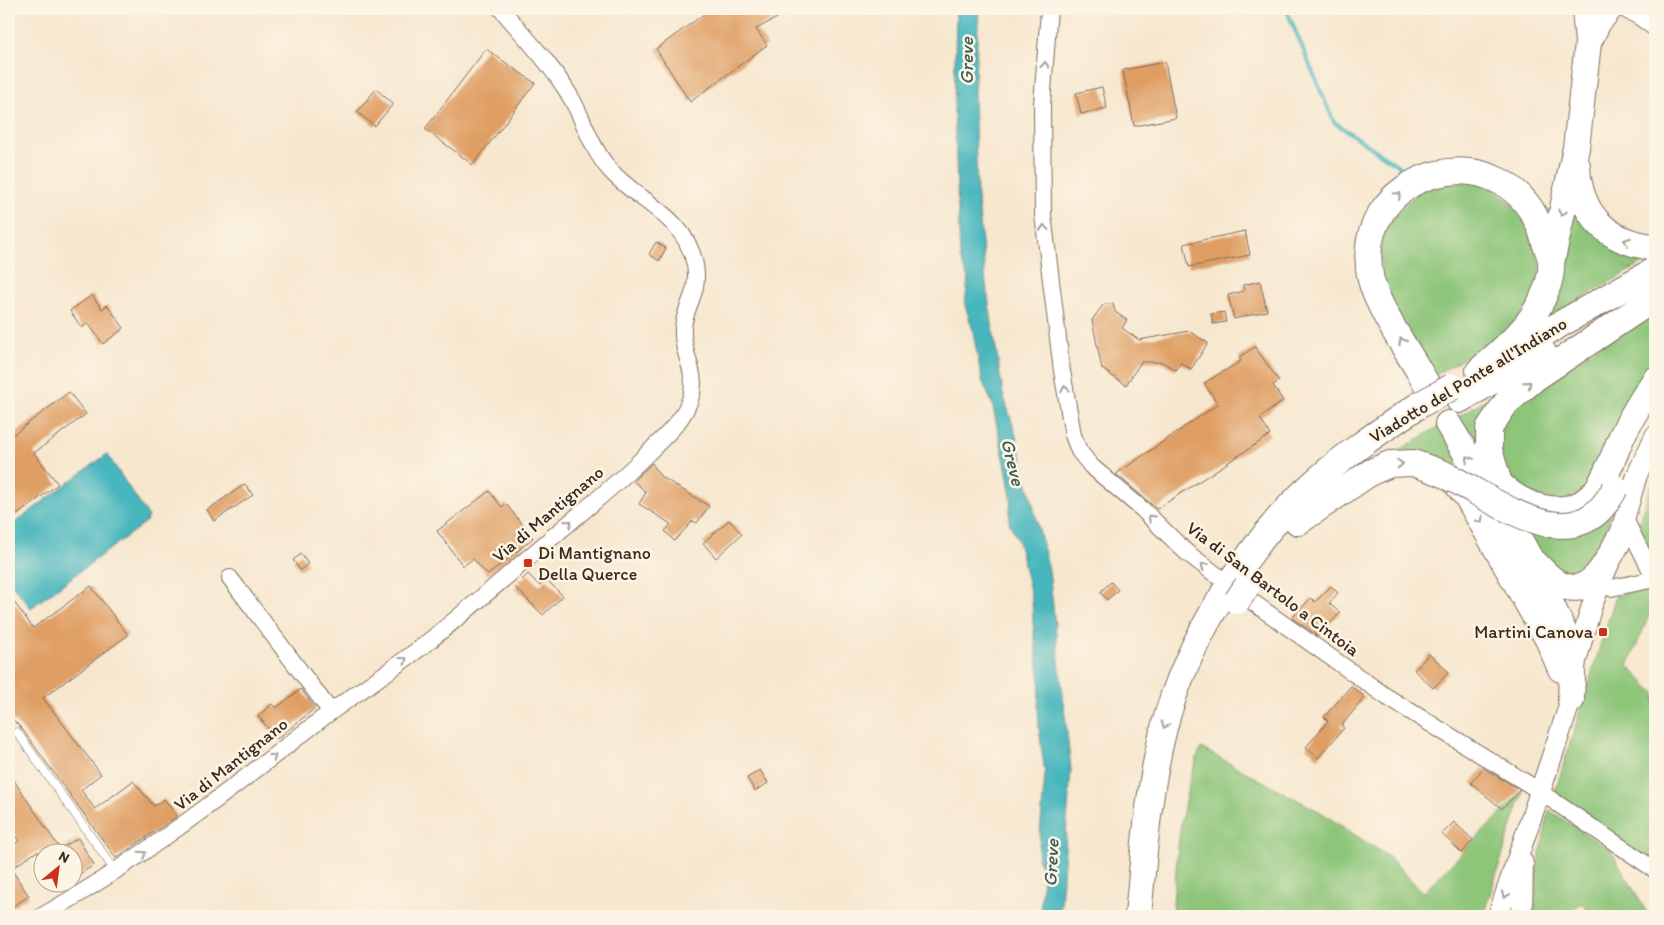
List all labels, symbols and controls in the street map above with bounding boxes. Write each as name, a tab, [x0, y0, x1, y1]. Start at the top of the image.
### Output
water label: Greve	[955, 36, 978, 85]
one-way arrow	[1039, 61, 1050, 69]
one-way arrow	[1392, 192, 1401, 201]
one-way arrow	[1557, 208, 1568, 217]
one-way arrow	[1039, 223, 1050, 231]
one-way arrow	[1623, 237, 1632, 247]
street label: Viadotto del Ponte all'Indiano	[1365, 312, 1571, 448]
one-way arrow	[1398, 337, 1408, 346]
one-way arrow	[1522, 381, 1531, 389]
one-way arrow	[1061, 384, 1071, 393]
water label: Greve	[996, 436, 1030, 489]
one-way arrow	[1466, 456, 1476, 465]
one-way arrow	[1396, 458, 1404, 469]
street label: Via di Mantignano	[488, 461, 608, 567]
one-way arrow	[1474, 514, 1484, 523]
one-way arrow	[1147, 515, 1156, 524]
street label: Via di San Bartolo a Cintoia	[1182, 517, 1364, 662]
one-way arrow	[564, 519, 573, 528]
place label: Di Mantignano Della Querce	[538, 542, 651, 585]
marker: Di Mantignano Della Querce	[522, 557, 534, 569]
one-way arrow	[1201, 564, 1210, 572]
place label: Martini Canova	[1474, 621, 1594, 643]
marker: Martini Canova	[1597, 626, 1609, 638]
one-way arrow	[398, 657, 408, 666]
street label: Via di Mantignano	[170, 713, 292, 815]
one-way arrow	[1160, 721, 1171, 729]
one-way arrow	[267, 754, 276, 762]
water label: Greve	[1038, 838, 1064, 887]
north arrow	[32, 842, 82, 892]
text: N	[56, 847, 72, 867]
one-way arrow	[137, 851, 147, 860]
one-way arrow	[1501, 891, 1511, 899]

